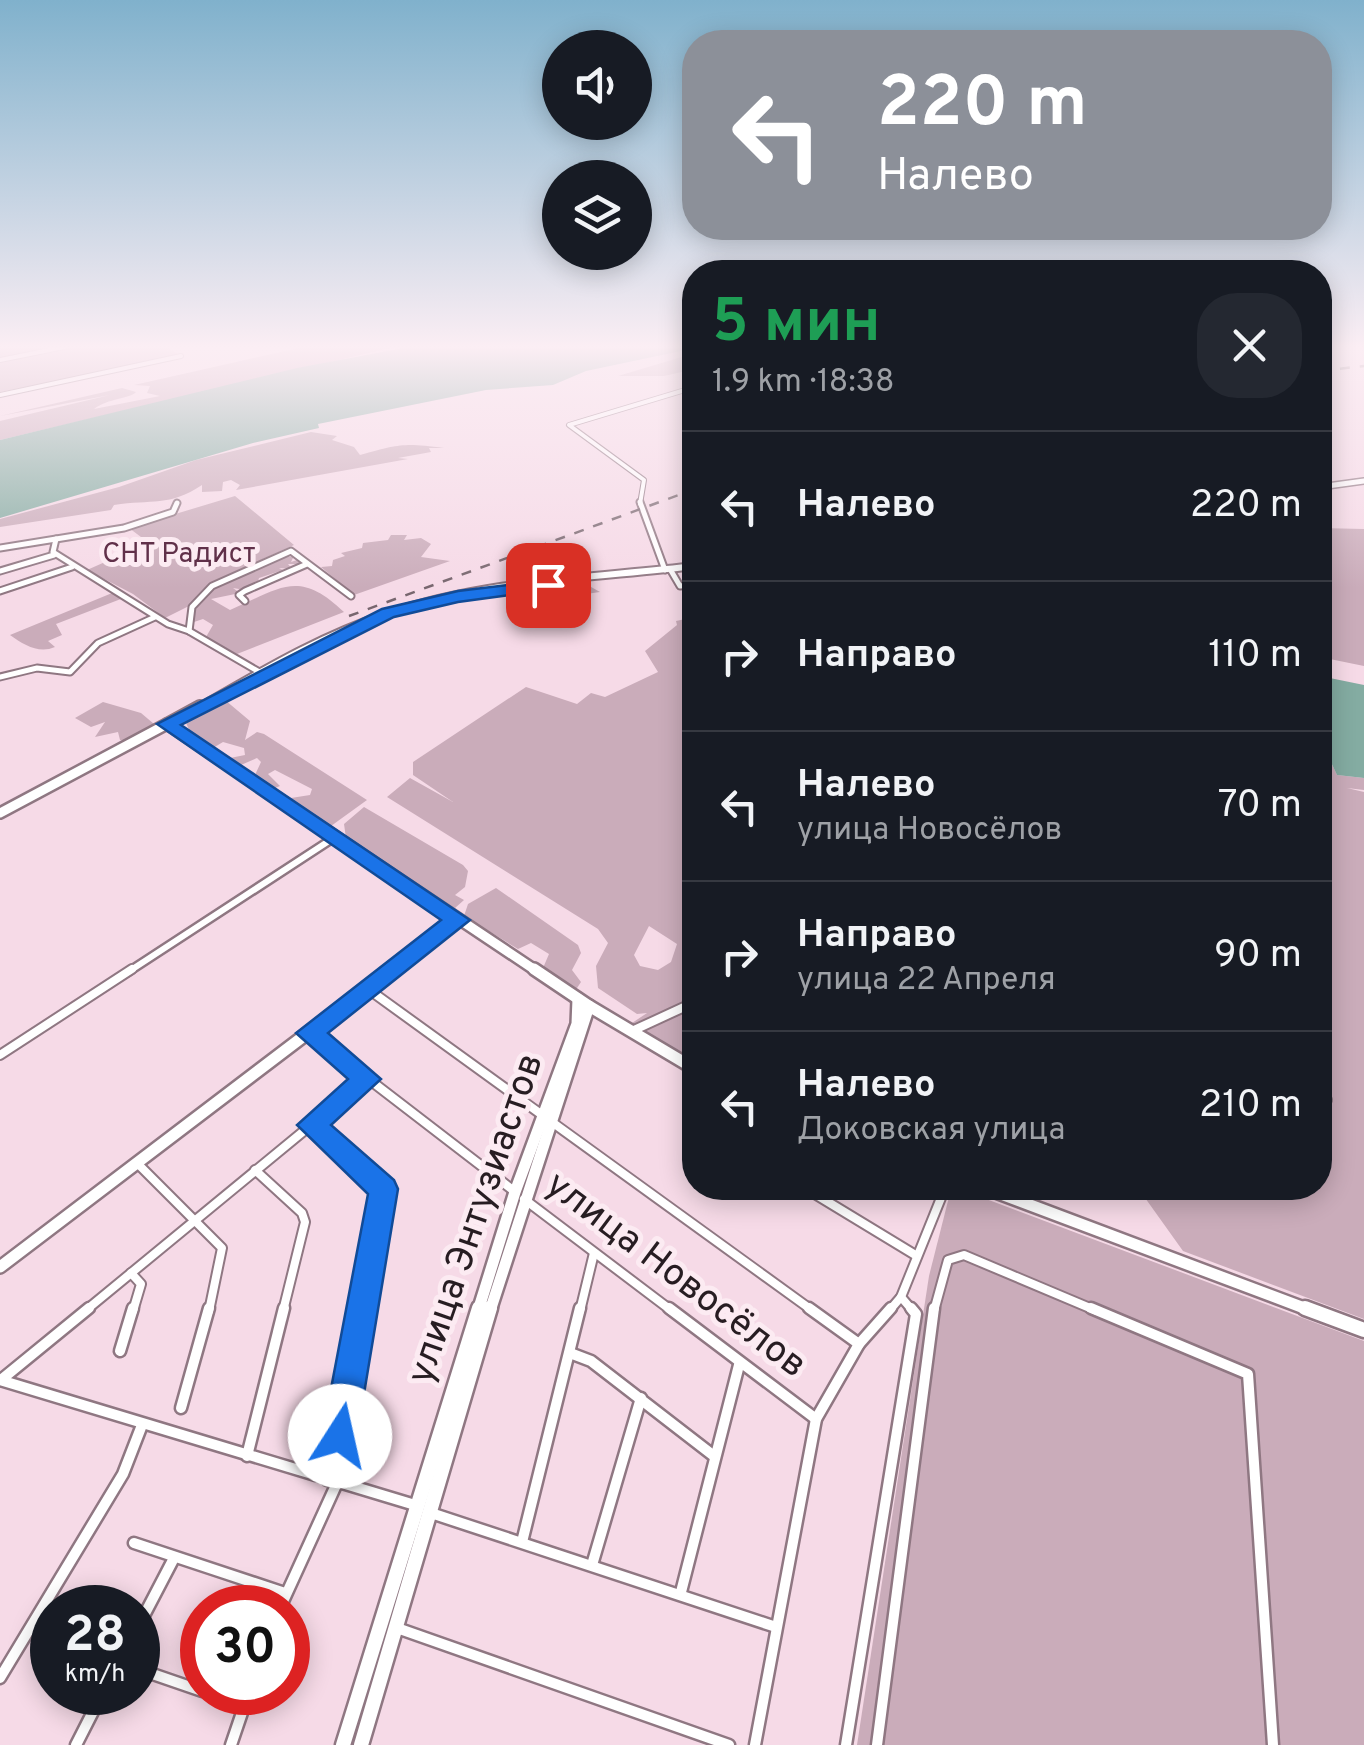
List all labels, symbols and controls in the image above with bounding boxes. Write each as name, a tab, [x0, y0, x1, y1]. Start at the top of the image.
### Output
map controls	[542, 30, 652, 270]
button: sound	[542, 30, 652, 140]
text: 220 m	[877, 62, 1087, 151]
icon: left	[712, 70, 842, 200]
text: Налево	[877, 149, 1034, 206]
button: layers	[542, 160, 652, 270]
text: 5 мин	[712, 287, 881, 363]
button: close	[1197, 293, 1302, 398]
text: 1.9 km · 18:38	[712, 363, 894, 403]
icon: left	[712, 479, 767, 534]
text: Налево	[797, 482, 936, 531]
text: 220 m	[1190, 482, 1302, 531]
park label: СНТ Радист	[102, 537, 256, 573]
pin	[506, 543, 591, 628]
icon: arrive	[521, 558, 576, 613]
icon: right	[712, 629, 767, 684]
text: Направо	[797, 632, 957, 681]
text: 110 m	[1208, 632, 1302, 681]
text: Налево	[797, 762, 936, 811]
icon: left	[712, 779, 767, 834]
text: 70 m	[1218, 782, 1302, 831]
text: улица Новосёлов	[797, 811, 1062, 851]
text: Направо	[797, 912, 957, 961]
icon: right	[712, 929, 767, 984]
text: 90 m	[1214, 932, 1302, 981]
text: улица 22 Апреля	[797, 961, 1056, 1001]
street label: улица Энтузиастов	[397, 1047, 557, 1391]
text: Налево	[797, 1062, 936, 1111]
icon: left	[712, 1079, 767, 1134]
text: 210 m	[1199, 1082, 1302, 1131]
text: Доковская улица	[797, 1111, 1065, 1151]
street label: улица Новосёлов	[534, 1162, 816, 1390]
position arrow	[288, 1384, 392, 1488]
speed limit sign: 30	[180, 1585, 310, 1715]
text: 28	[64, 1606, 126, 1669]
text: km/h	[65, 1659, 125, 1691]

